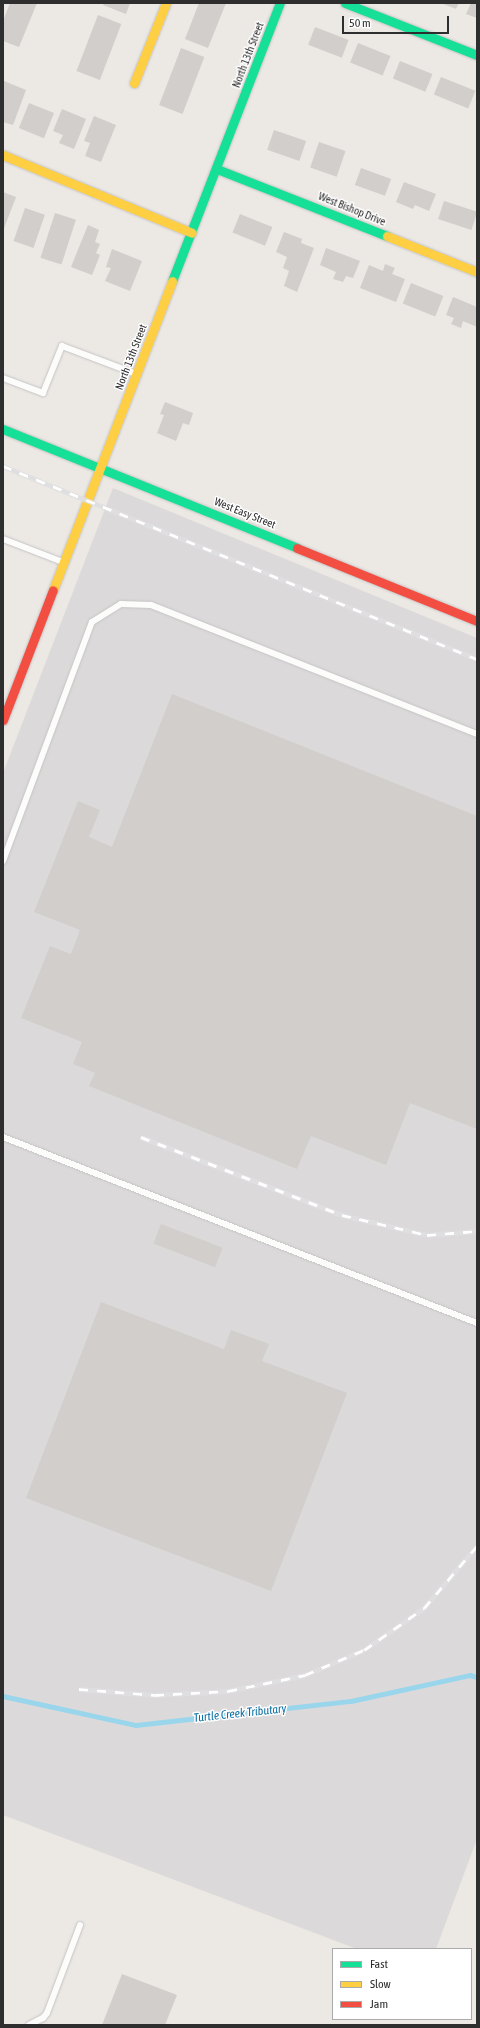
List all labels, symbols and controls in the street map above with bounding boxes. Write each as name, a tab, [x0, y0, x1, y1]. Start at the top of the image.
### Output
scale bar	[344, 8, 451, 34]
text: 50 m	[349, 16, 371, 30]
street label: North 13th Street	[229, 20, 267, 90]
street label: West Bishop Drive	[316, 190, 388, 228]
street label: North 13th Street	[112, 322, 150, 392]
street label: West Easy Street	[212, 495, 278, 531]
water label: Turtle Creek Tributary	[193, 1702, 287, 1726]
legend	[332, 1948, 472, 2020]
text: Fast	[370, 1957, 388, 1971]
text: Slow	[370, 1977, 391, 1991]
text: Jam	[370, 1997, 388, 2011]

